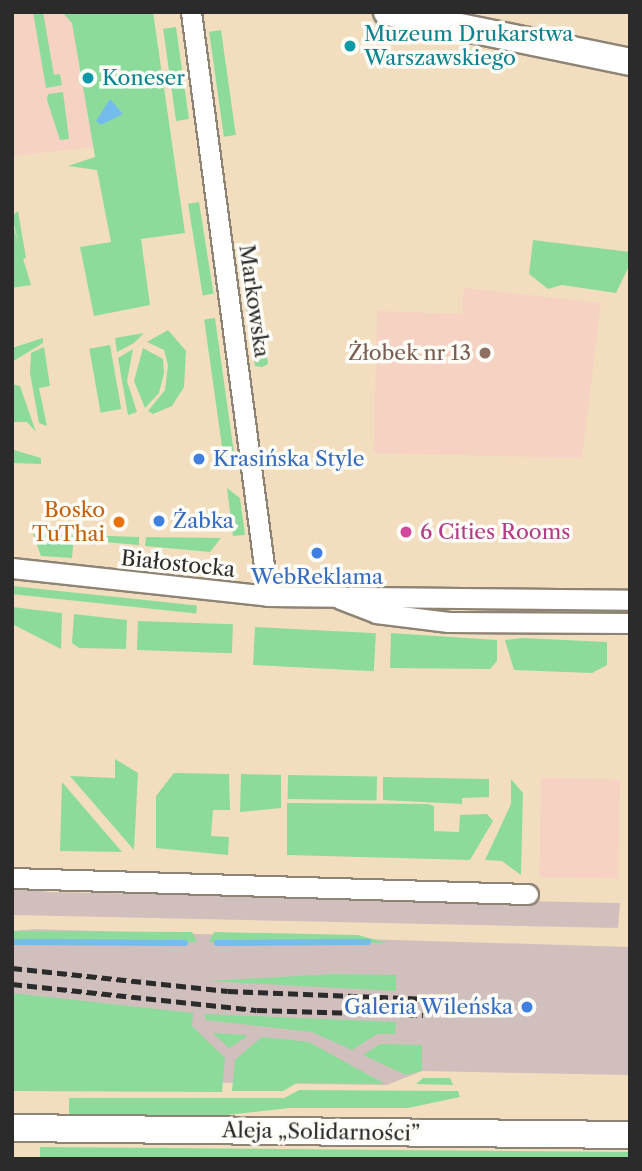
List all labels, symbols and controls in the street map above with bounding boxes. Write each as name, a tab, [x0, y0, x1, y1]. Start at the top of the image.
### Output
place label: Muzeum Drukarstwa Warszawskiego	[364, 21, 573, 71]
marker: Muzeum Drukarstwa Warszawskiego	[342, 38, 358, 54]
place label: Koneser	[102, 65, 185, 91]
marker: Koneser	[80, 70, 96, 86]
street label: Markowska	[234, 243, 274, 359]
place label: Żłobek nr 13	[347, 340, 471, 366]
marker: Żłobek nr 13	[477, 345, 493, 361]
place label: Krasińska Style	[213, 446, 365, 472]
marker: Krasińska Style	[191, 451, 207, 467]
place label: Bosko TuThai	[32, 497, 105, 547]
place label: Żabka	[173, 508, 234, 534]
marker: Żabka	[151, 513, 167, 529]
marker: Bosko TuThai	[111, 514, 127, 530]
place label: 6 Cities Rooms	[420, 519, 570, 545]
marker: 6 Cities Rooms	[398, 524, 414, 540]
street label: Białostocka	[120, 545, 236, 583]
marker: WebReklama	[309, 545, 325, 561]
place label: WebReklama	[251, 564, 383, 590]
place label: Galeria Wileńska	[343, 994, 513, 1020]
marker: Galeria Wileńska	[519, 999, 535, 1015]
street label: Aleja „Solidarności”	[222, 1118, 420, 1146]

